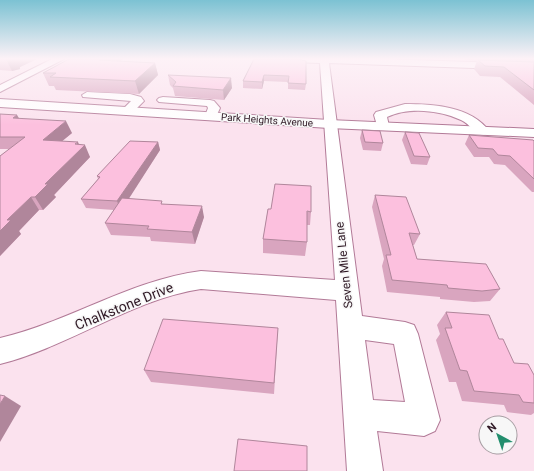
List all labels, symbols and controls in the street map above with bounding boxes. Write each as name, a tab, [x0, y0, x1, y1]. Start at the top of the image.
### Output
street label: Park Heights Avenue	[221, 111, 313, 129]
street label: Seven Mile Lane	[333, 221, 355, 309]
street label: Chalkstone Drive	[72, 279, 176, 333]
north arrow	[478, 415, 518, 455]
text: N	[485, 420, 499, 435]

